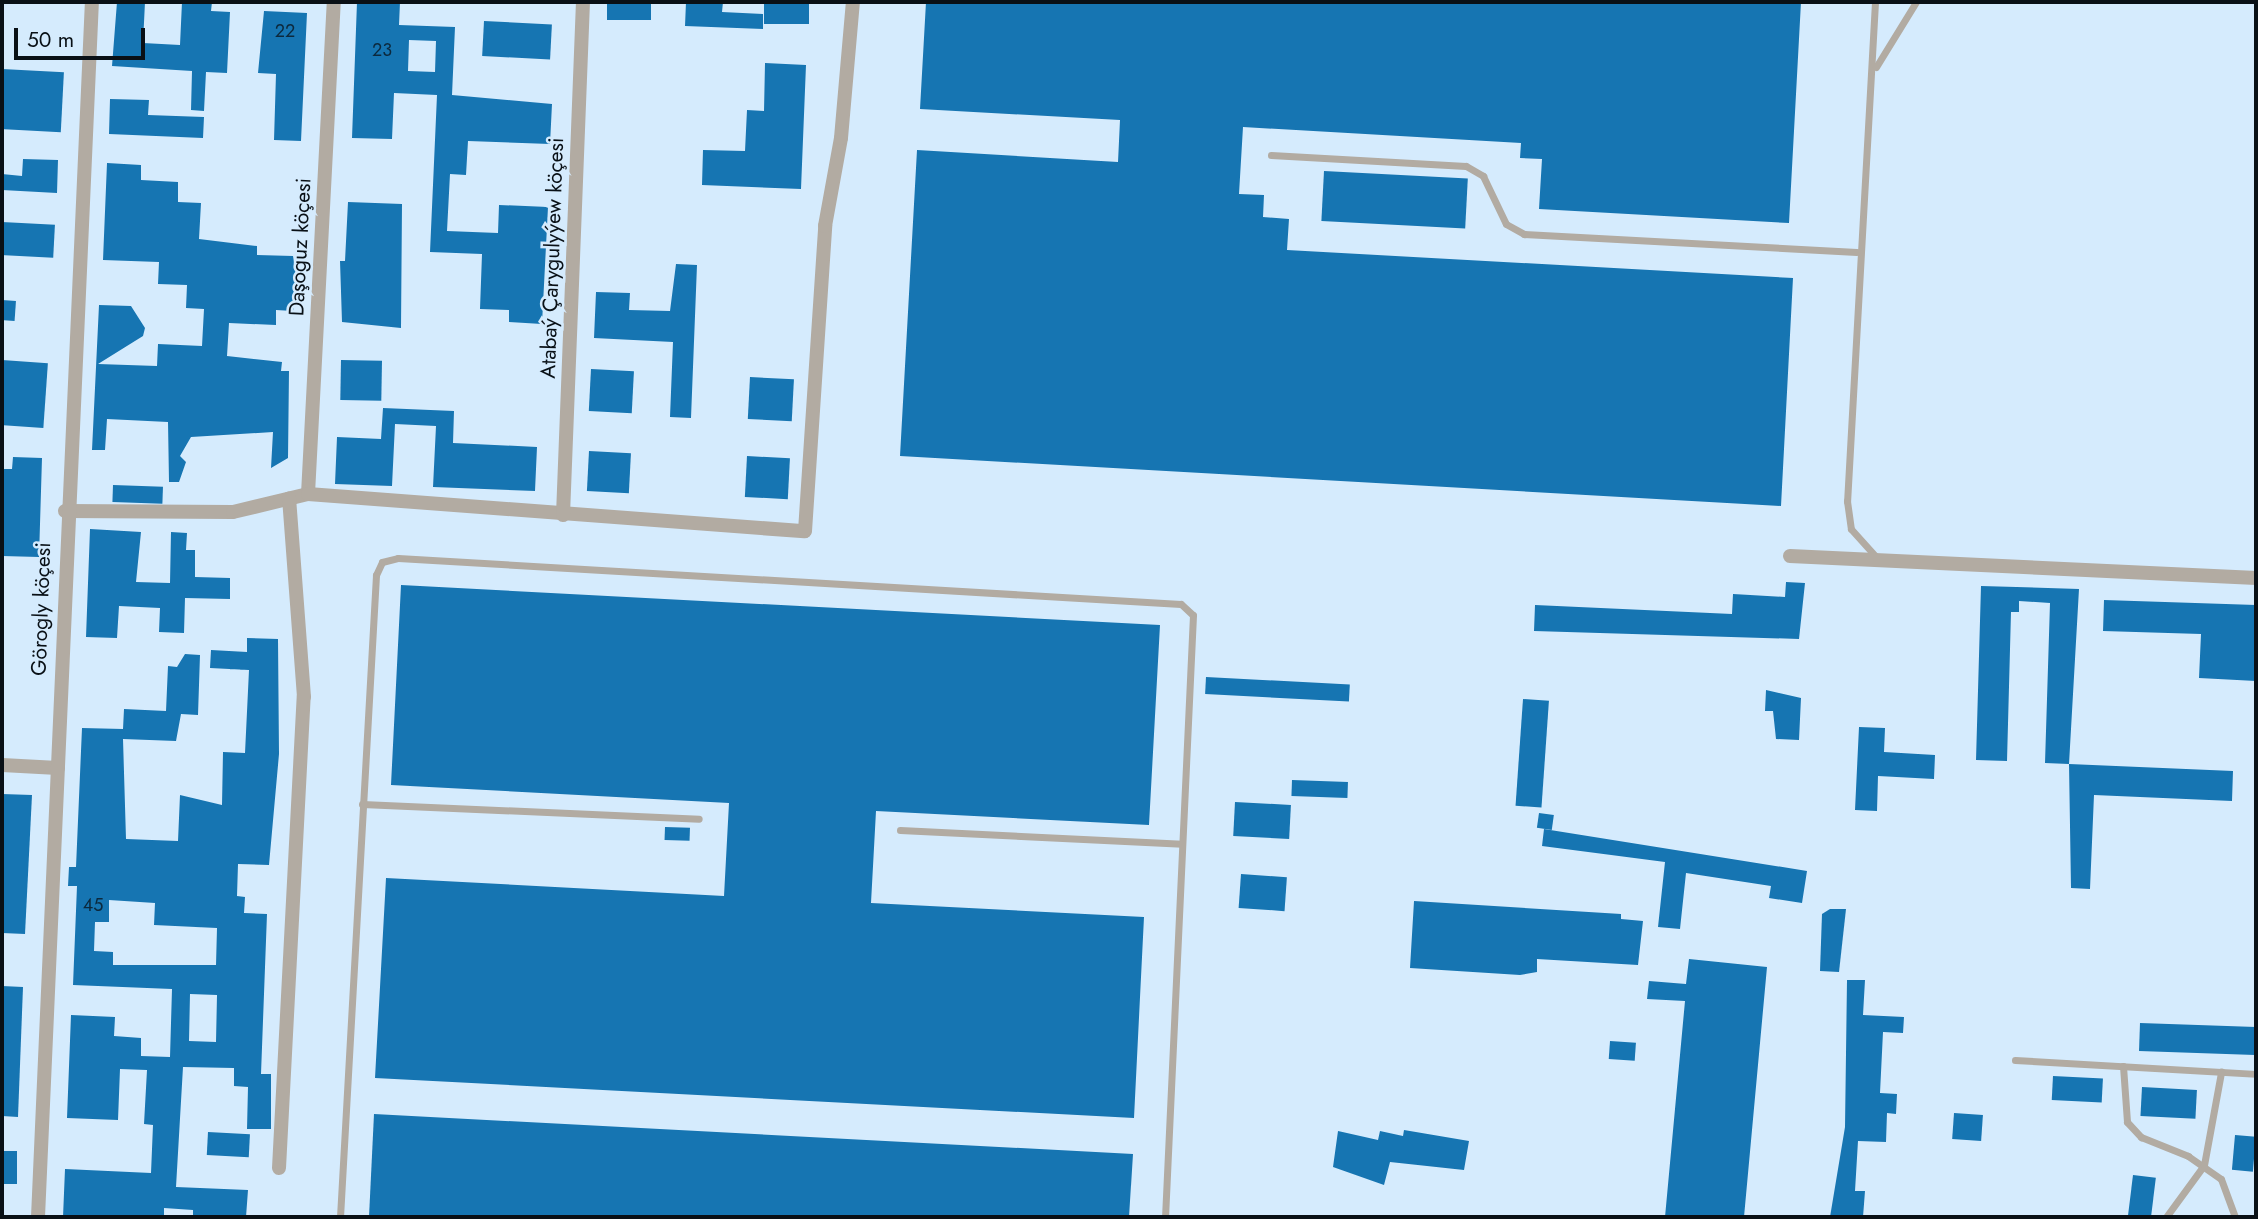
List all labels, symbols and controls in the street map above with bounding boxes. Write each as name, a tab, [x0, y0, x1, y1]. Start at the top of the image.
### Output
scale bar	[18, 14, 149, 58]
house number: 22	[275, 20, 295, 42]
text: 50 m	[27, 25, 74, 55]
house number: 23	[372, 39, 392, 61]
street label: Atabaý Çarygulyýew köçesi	[535, 137, 569, 379]
street label: Daşoguz köçesi	[284, 177, 316, 317]
street label: Görogly köçesi	[26, 542, 56, 676]
house number: 45	[83, 894, 103, 916]

